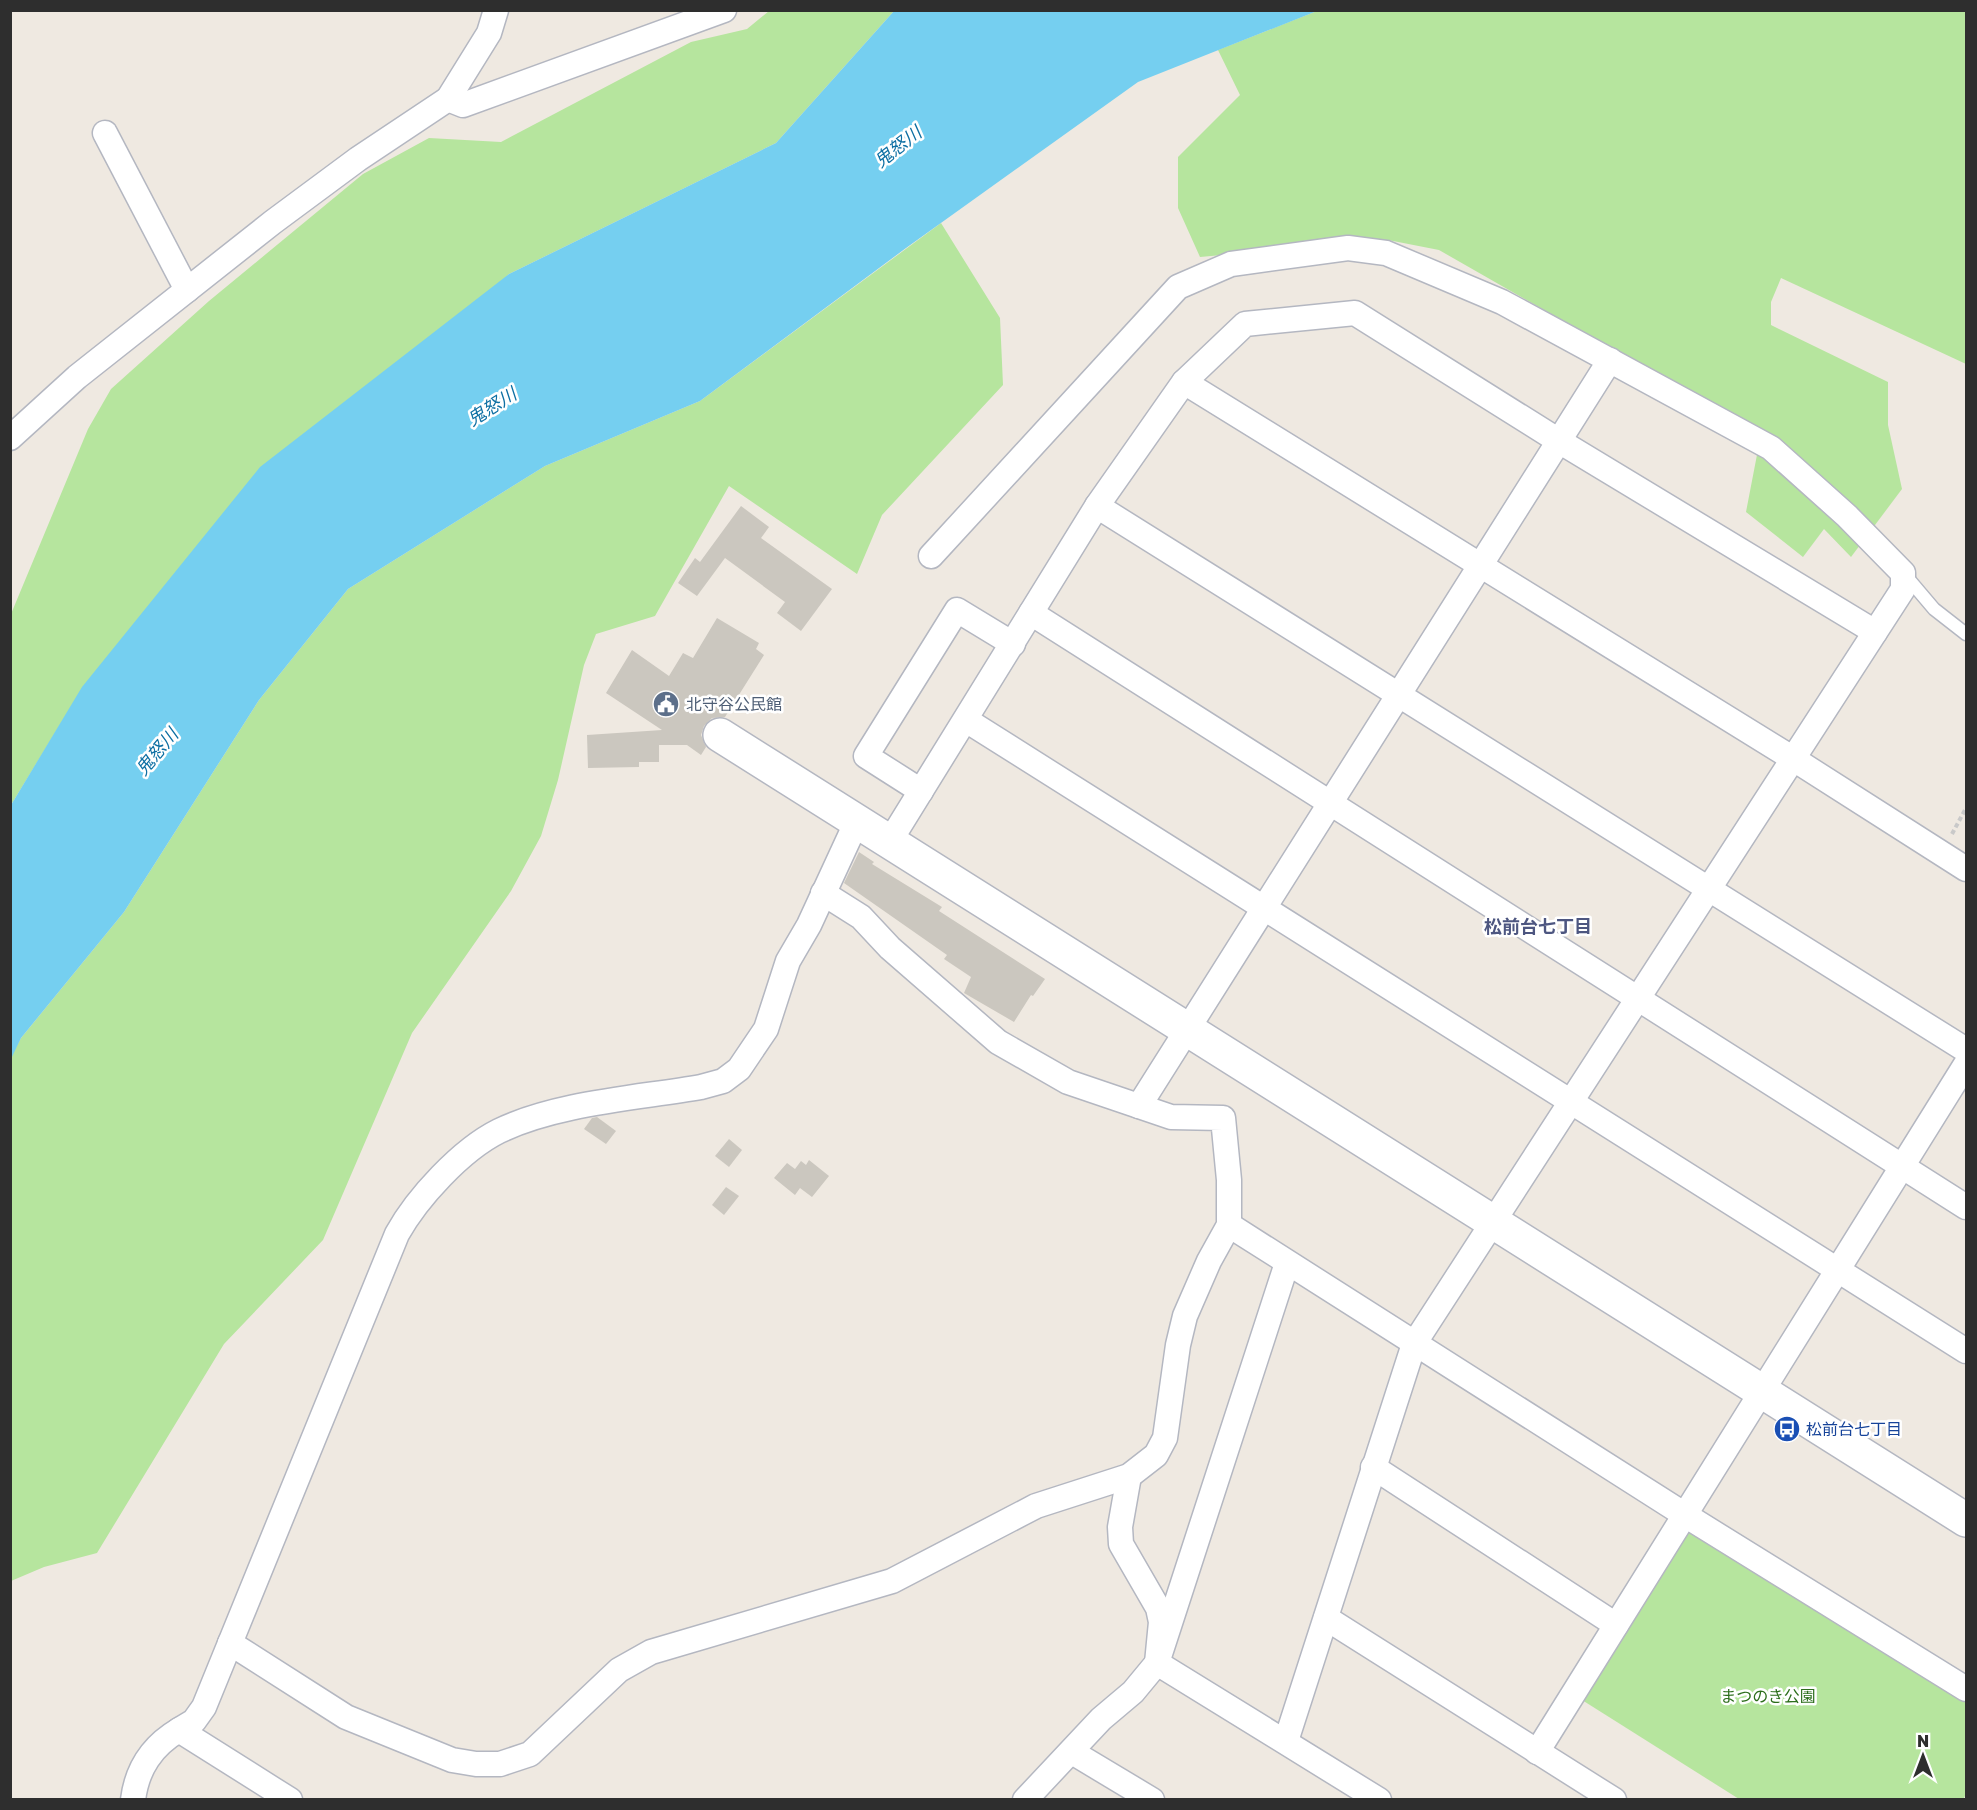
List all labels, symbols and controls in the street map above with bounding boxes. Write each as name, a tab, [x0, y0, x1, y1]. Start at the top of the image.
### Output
water label: 鬼怒川	[869, 120, 927, 172]
water label: 鬼怒川	[463, 381, 522, 430]
public building icon: 北守谷公民館	[651, 689, 681, 719]
place label: 北守谷公民館	[686, 694, 782, 714]
water label: 鬼怒川	[130, 722, 183, 779]
district label: 松前台七丁目	[1484, 915, 1592, 937]
bus stop icon: 松前台七丁目	[1772, 1414, 1802, 1444]
place label: 松前台七丁目	[1806, 1419, 1902, 1439]
park label: まつのき公園	[1720, 1686, 1816, 1706]
north arrow	[1893, 1726, 1953, 1786]
text: N	[1917, 1731, 1929, 1751]

